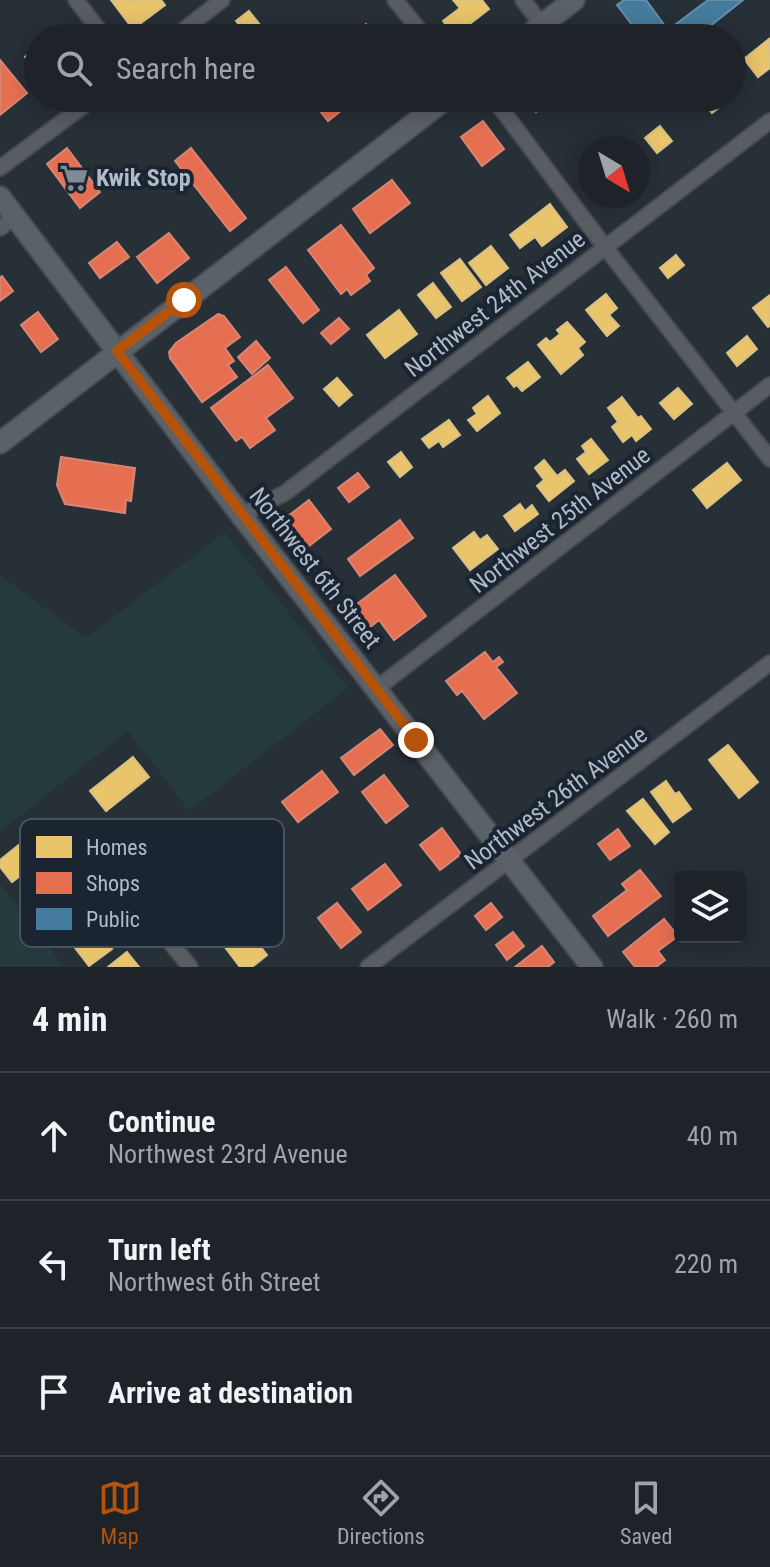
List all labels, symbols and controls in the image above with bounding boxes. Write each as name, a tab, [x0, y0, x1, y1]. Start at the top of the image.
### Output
search box	[24, 24, 746, 112]
icon: search	[52, 46, 96, 90]
text: Search here	[116, 51, 256, 86]
north arrow	[578, 136, 650, 208]
supermarket icon: Kwik Stop	[59, 163, 89, 193]
place label: Kwik Stop	[96, 164, 191, 192]
street label: Northwest 24th Avenue	[399, 225, 591, 383]
route start	[166, 282, 202, 318]
street label: Northwest 25th Avenue	[464, 441, 656, 599]
street label: Northwest 6th Street	[244, 482, 386, 654]
street label: Northwest 26th Avenue	[459, 720, 653, 876]
route end	[398, 722, 434, 758]
legend	[20, 819, 284, 947]
text: Homes	[86, 835, 148, 860]
text: Shops	[86, 871, 140, 896]
map controls	[674, 871, 746, 943]
button: layers	[674, 871, 746, 943]
text: Public	[86, 907, 140, 932]
text: 4 min	[32, 999, 108, 1039]
text: Walk · 260 m	[606, 1004, 738, 1034]
text: Continue	[108, 1104, 215, 1139]
icon: ahead	[32, 1114, 76, 1158]
text: 40 m	[687, 1121, 738, 1151]
text: Northwest 23rd Avenue	[108, 1139, 348, 1169]
text: Turn left	[108, 1232, 211, 1267]
icon: left	[32, 1242, 76, 1286]
text: 220 m	[674, 1249, 738, 1279]
text: Northwest 6th Street	[108, 1267, 321, 1297]
icon: arrive	[32, 1370, 76, 1414]
text: Arrive at destination	[108, 1375, 353, 1410]
tab: Map	[98, 1476, 142, 1549]
tab: Directions	[337, 1476, 425, 1549]
tab: Saved	[620, 1476, 672, 1549]

